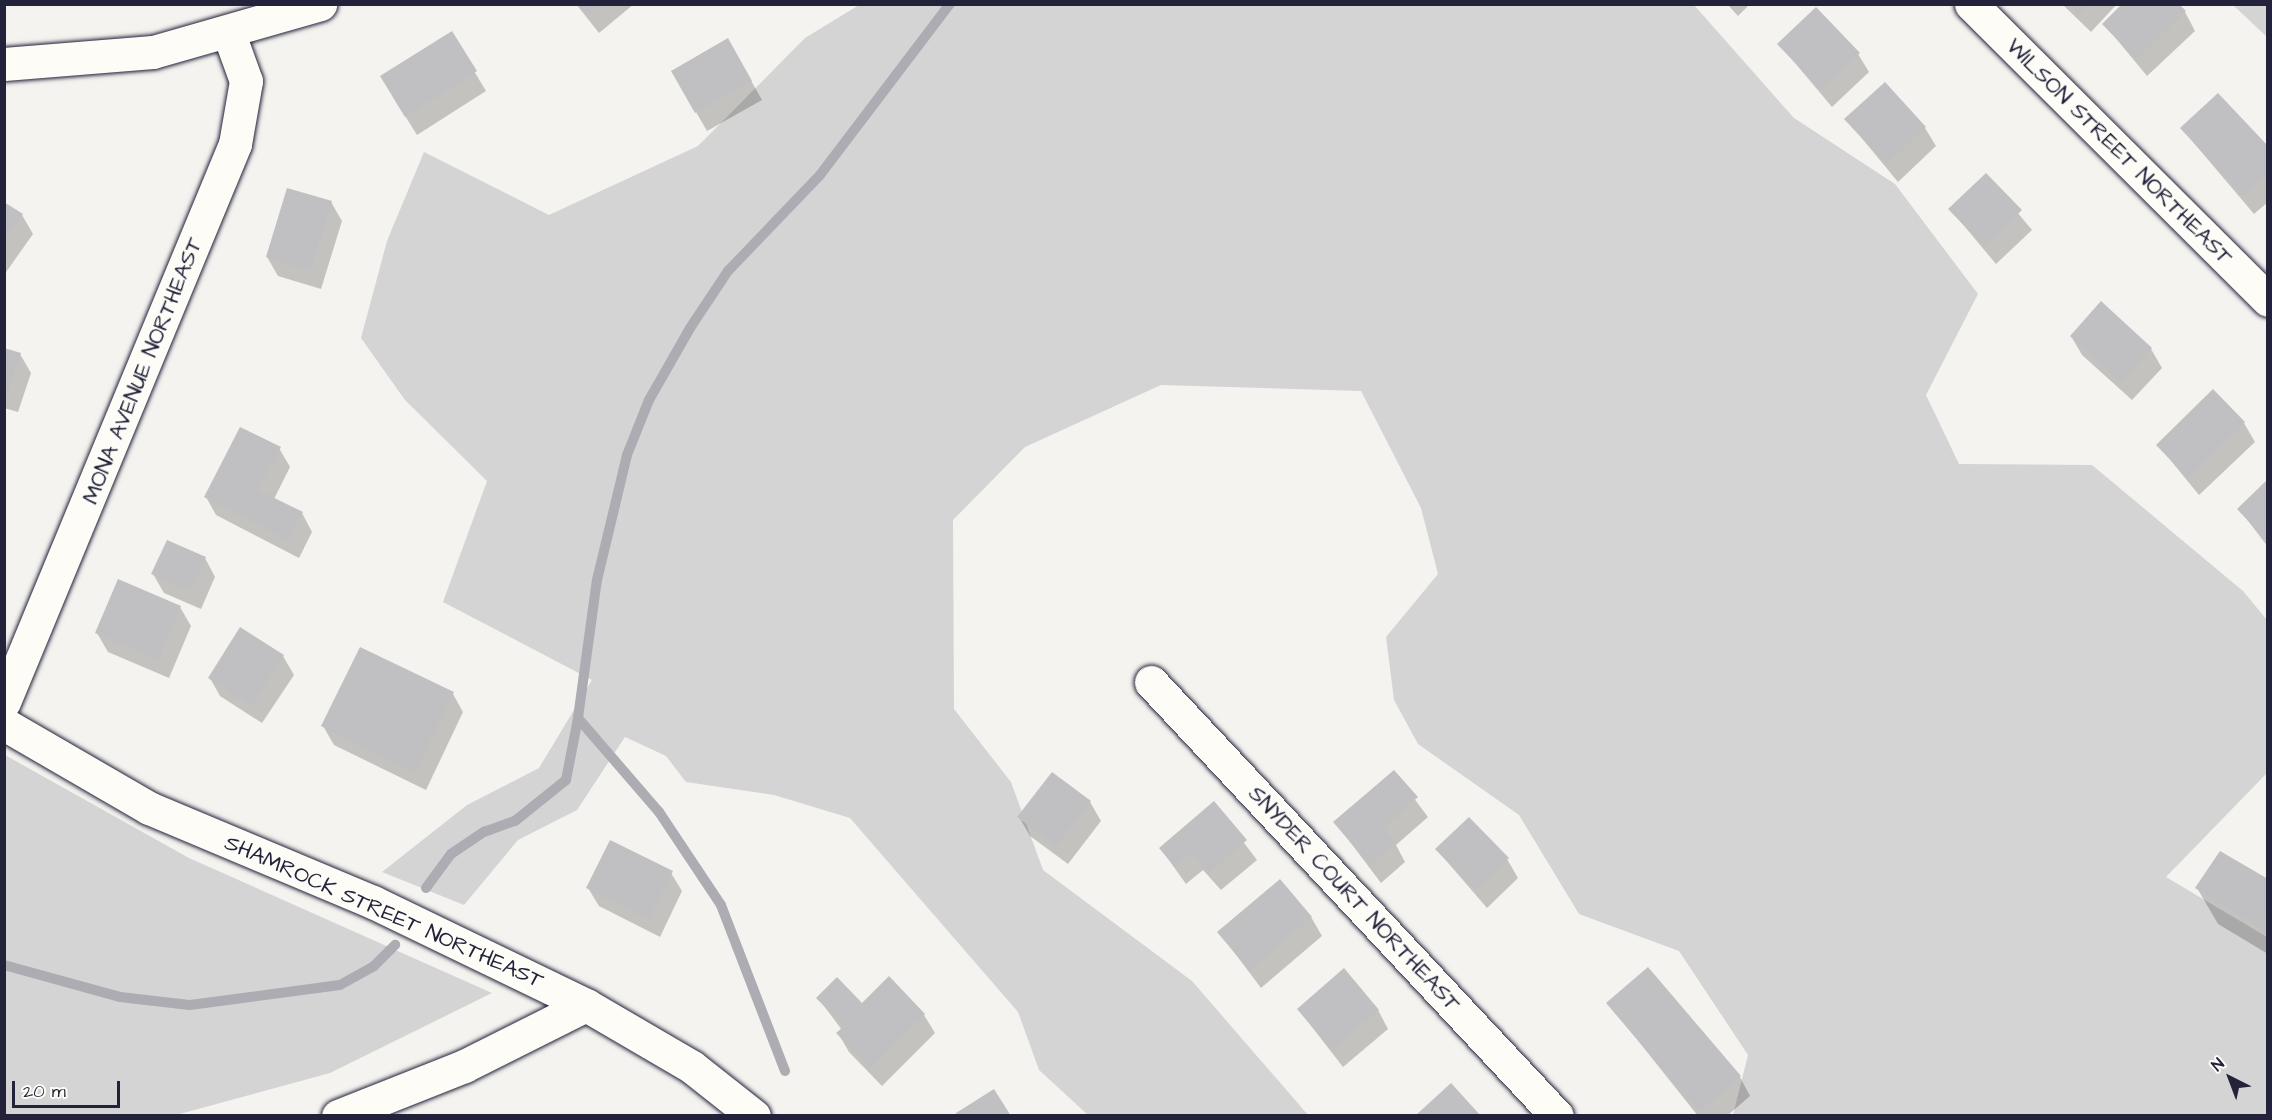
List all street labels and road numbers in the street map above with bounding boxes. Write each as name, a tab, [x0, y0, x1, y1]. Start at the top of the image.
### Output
street label: WILSON STREET NORTHEAST	[2000, 33, 2238, 271]
street label: MONA AVENUE NORTHEAST	[77, 234, 209, 508]
street label: SNYDER COURT NORTHEAST	[1243, 781, 1465, 1017]
street label: SHAMROCK STREET NORTHEAST	[221, 830, 547, 994]

